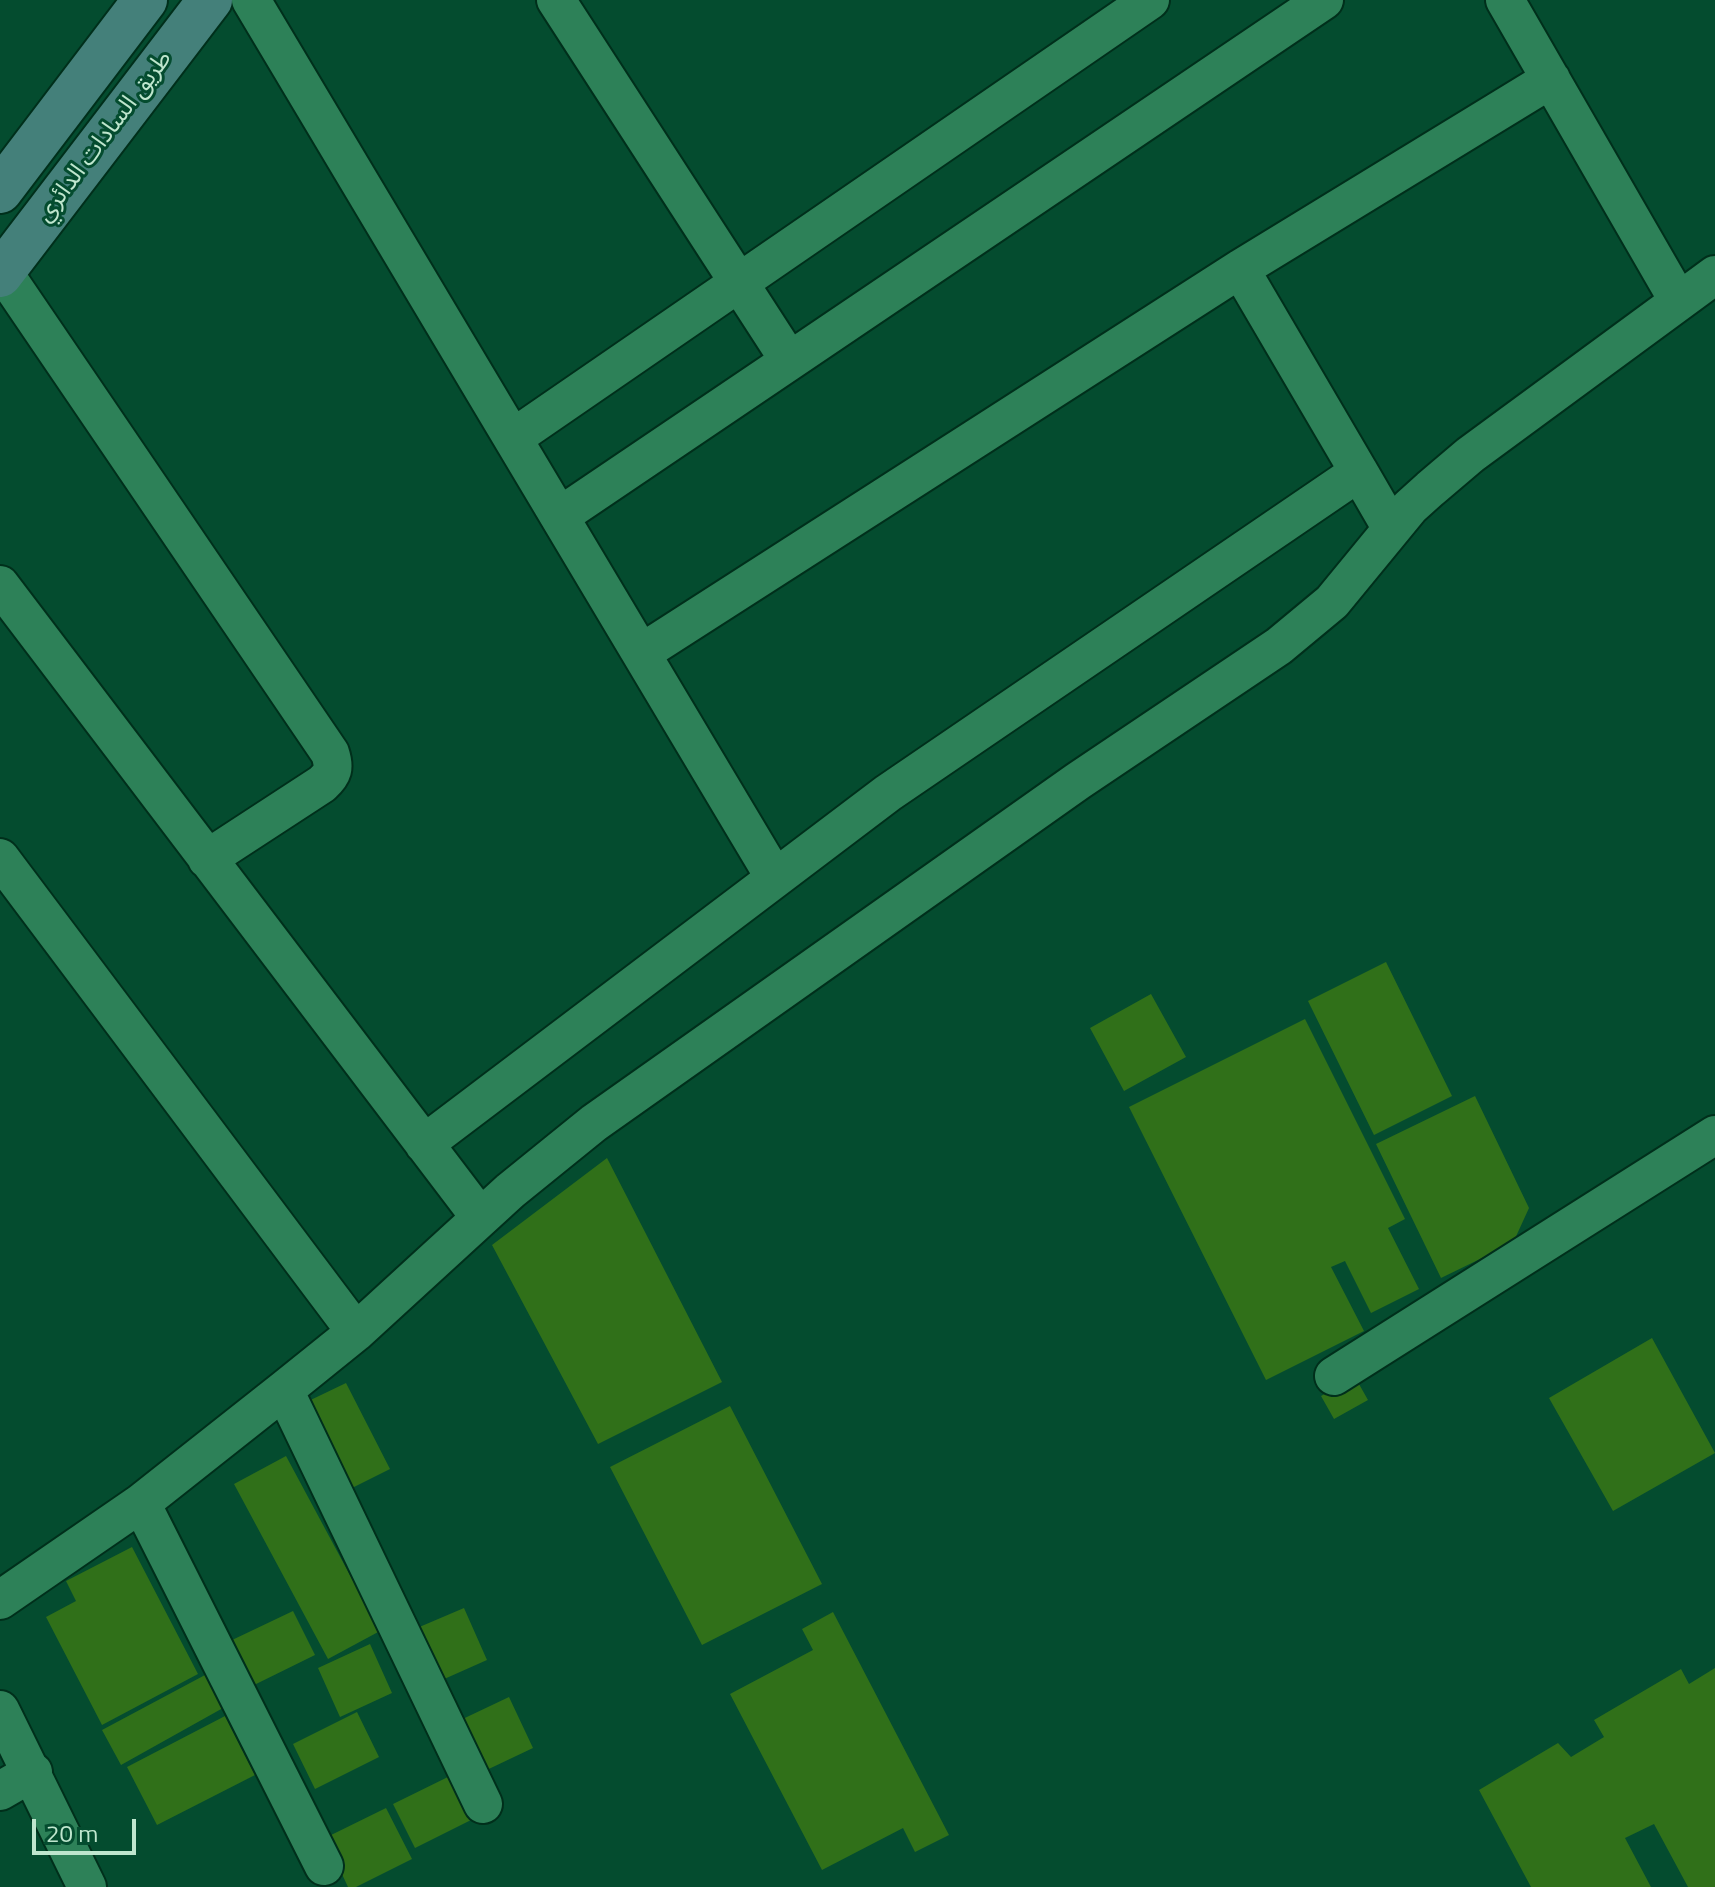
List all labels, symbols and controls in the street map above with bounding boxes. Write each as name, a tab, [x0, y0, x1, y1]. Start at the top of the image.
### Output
street label: طريق السادات الدائري	[31, 46, 179, 228]
scale bar	[36, 1803, 140, 1853]
text: 20 m	[46, 1815, 98, 1851]

